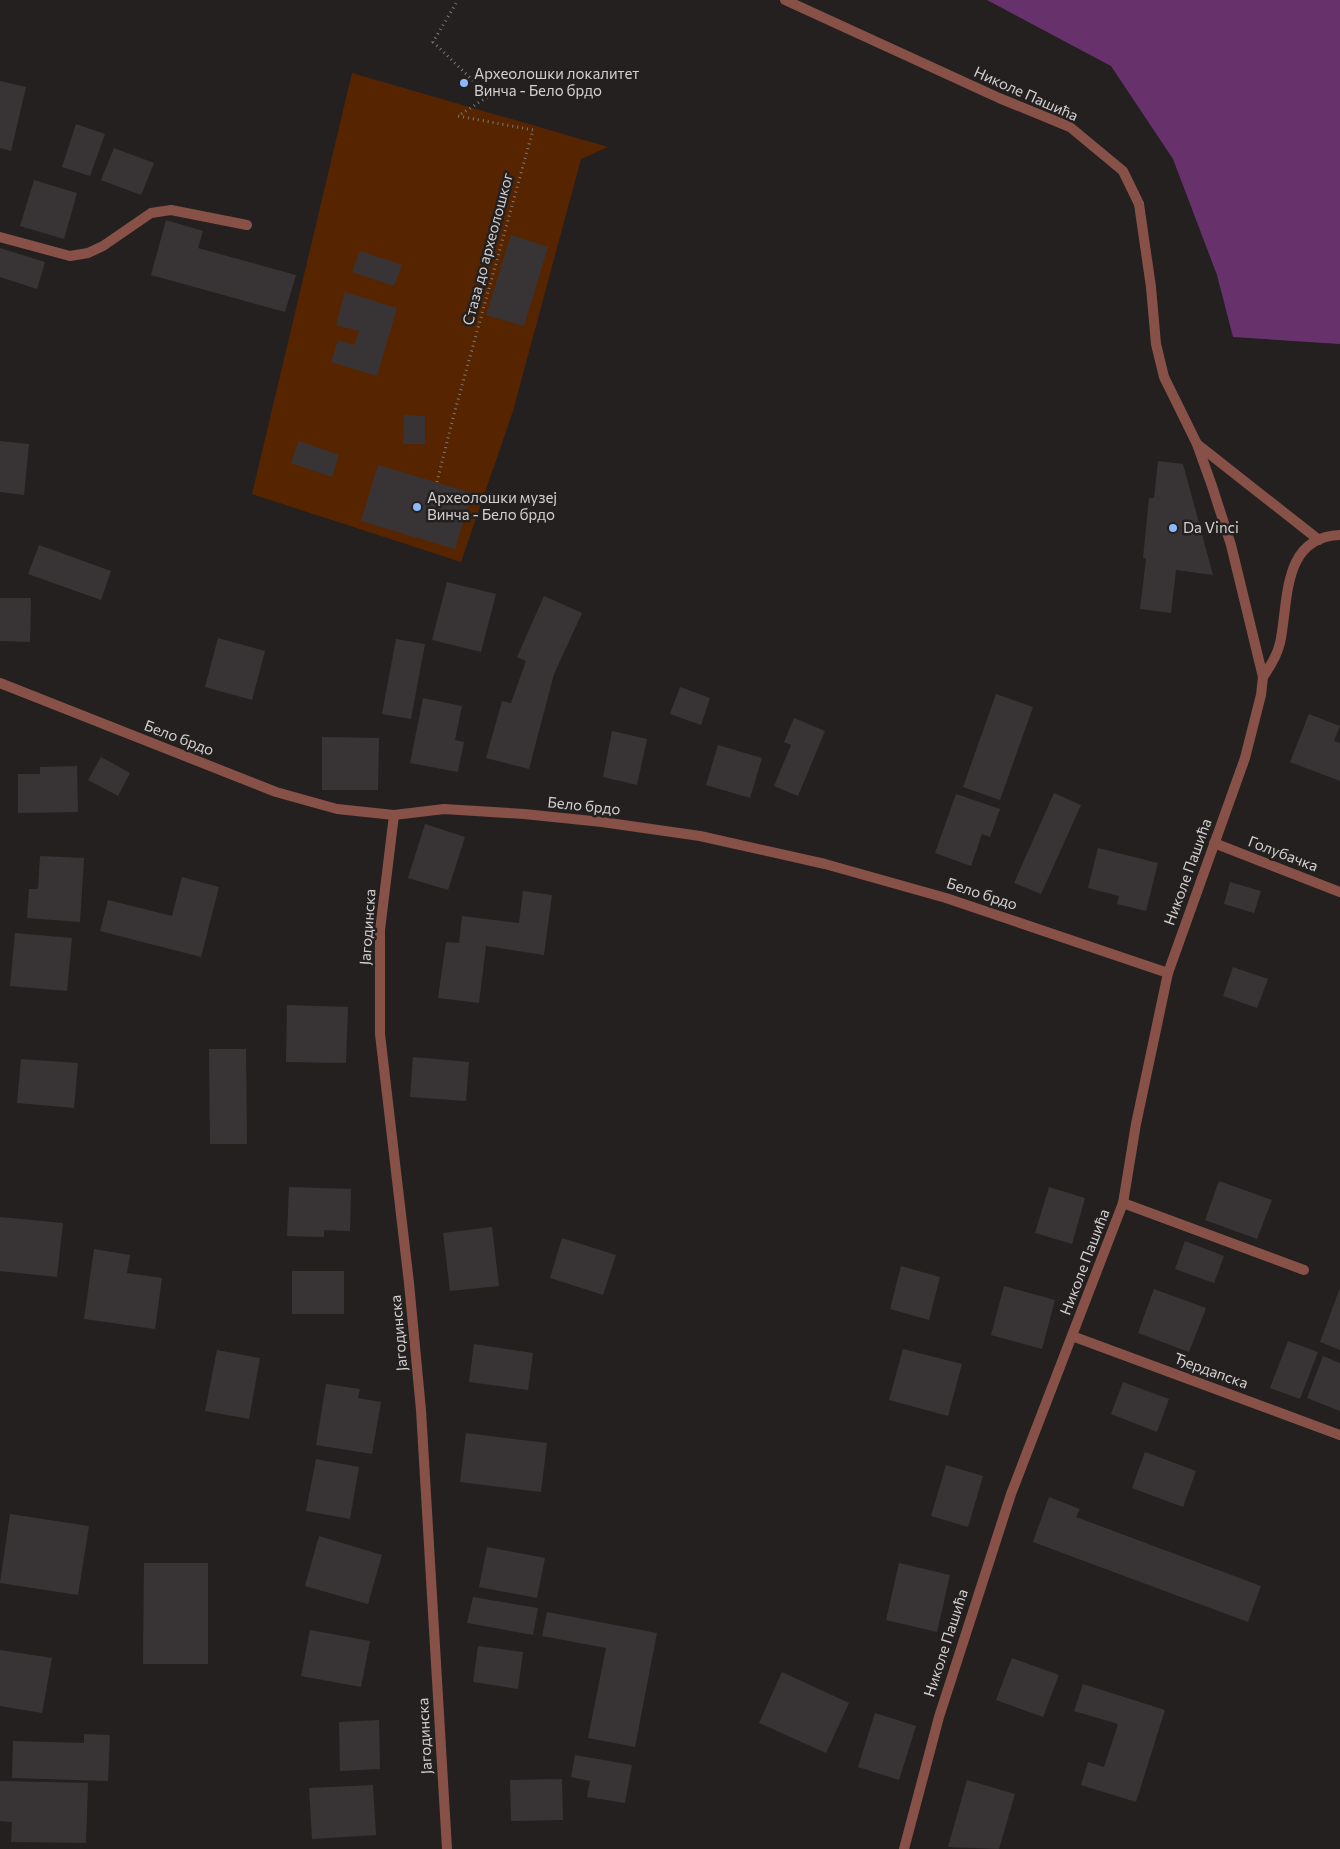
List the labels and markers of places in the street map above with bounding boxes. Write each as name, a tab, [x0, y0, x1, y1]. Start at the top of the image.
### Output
place label: Археолошки локалитет Винча - Бело брдо	[474, 64, 639, 99]
marker: Археолошки локалитет Винча - Бело брдо	[458, 77, 470, 89]
place label: Археолошки музеј Винча - Бело брдо	[427, 488, 557, 523]
marker: Археолошки музеј Винча - Бело брдо	[411, 501, 423, 513]
place label: Da Vinci	[1183, 518, 1239, 536]
marker: Da Vinci	[1167, 522, 1179, 534]

